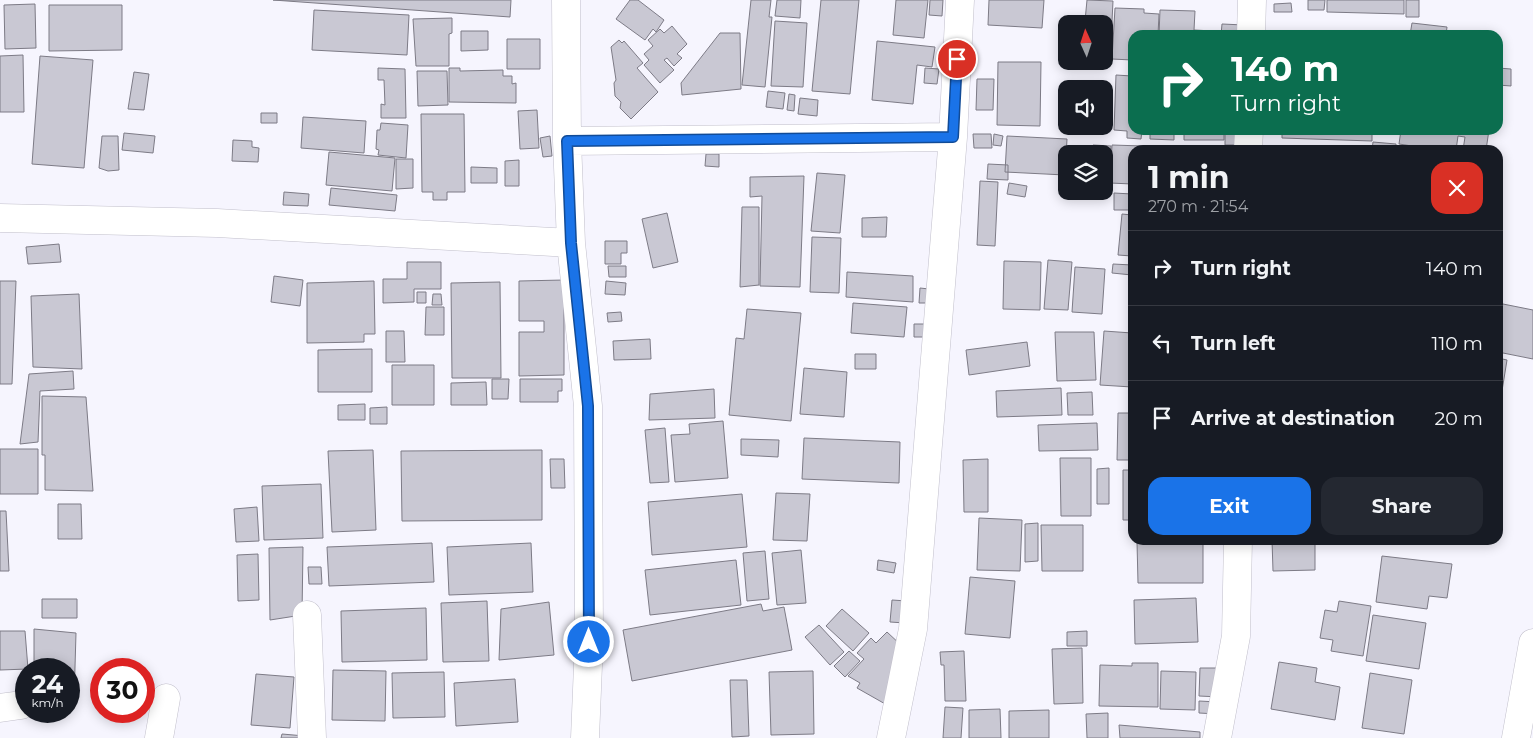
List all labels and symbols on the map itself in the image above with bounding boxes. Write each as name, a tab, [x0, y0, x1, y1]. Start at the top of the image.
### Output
north arrow	[1058, 15, 1112, 70]
pin	[936, 38, 978, 80]
position arrow	[562, 615, 614, 667]
speed limit sign: 30	[90, 658, 155, 723]

